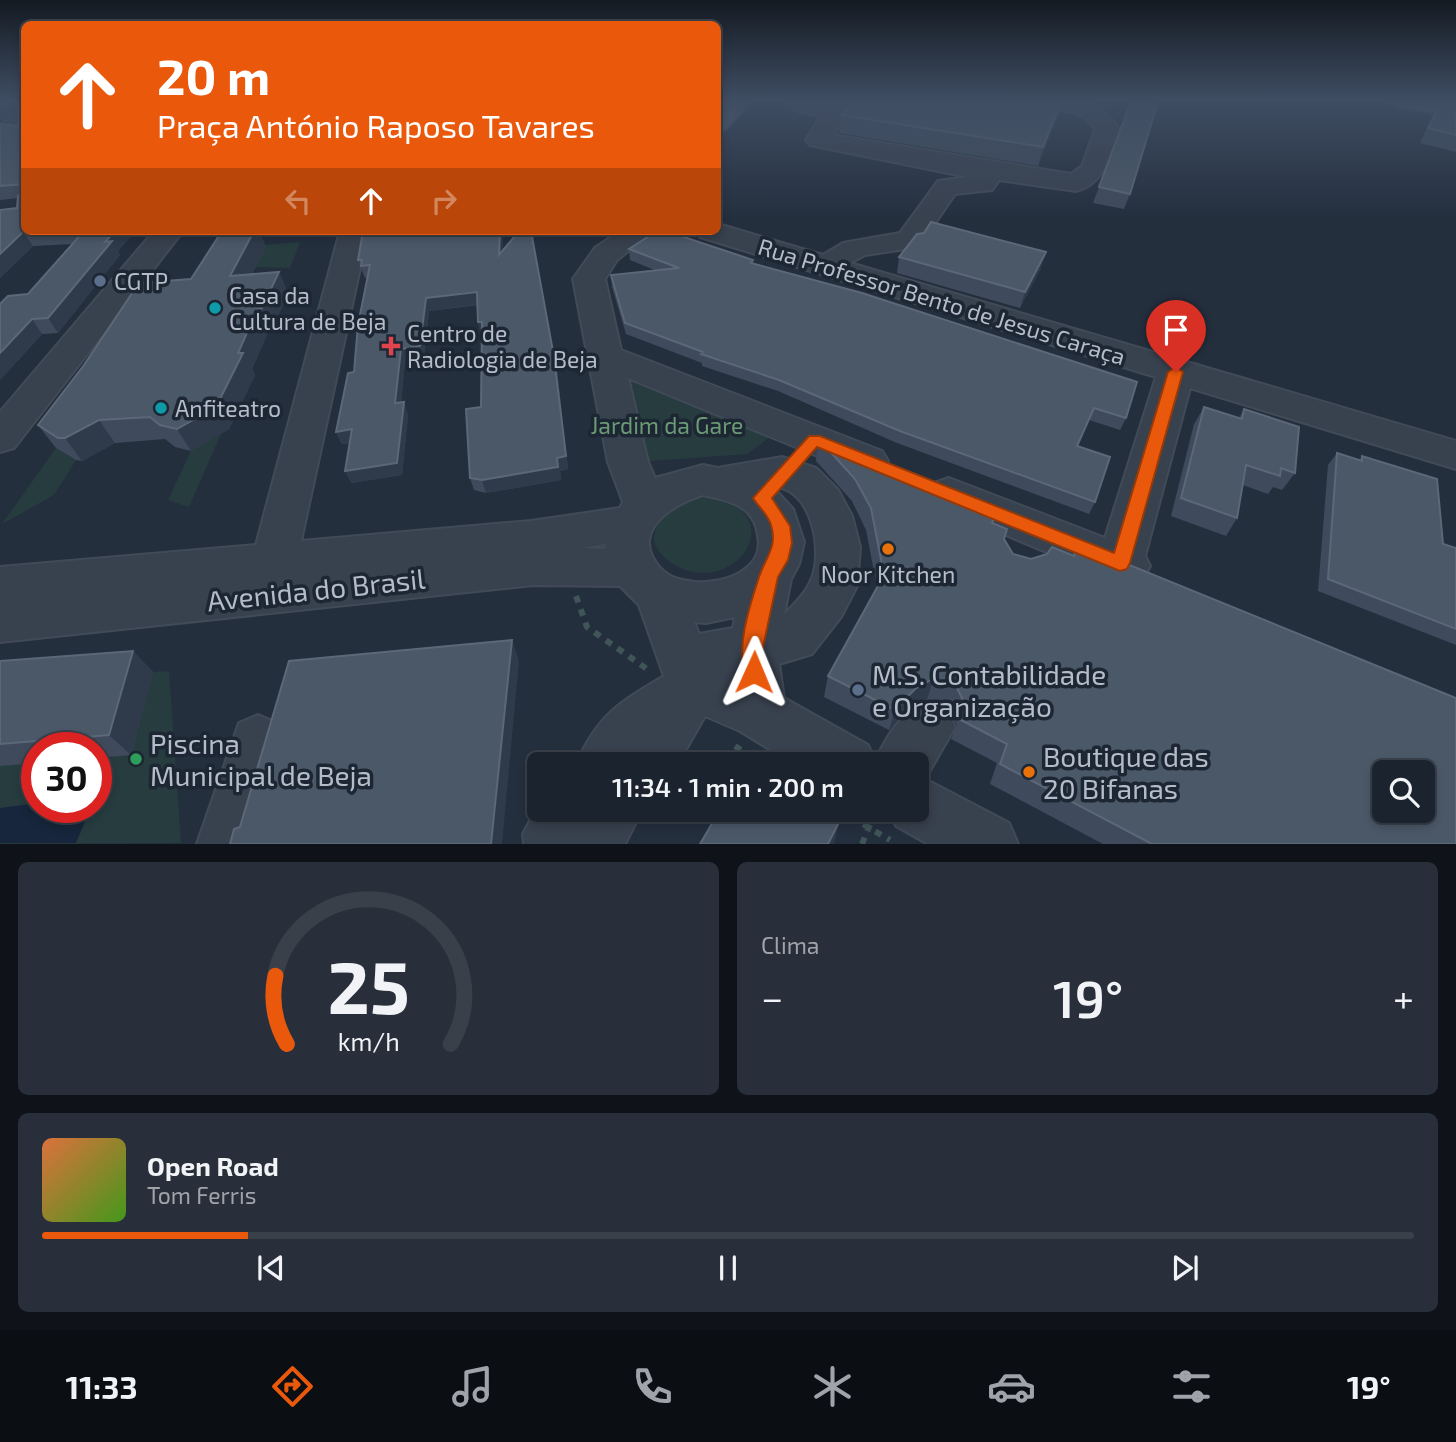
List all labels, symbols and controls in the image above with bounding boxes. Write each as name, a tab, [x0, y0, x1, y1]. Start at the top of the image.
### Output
text: 20 m	[157, 46, 270, 105]
icon: ahead	[42, 49, 133, 140]
text: Praça António Raposo Tavares	[157, 106, 595, 144]
icon: left	[279, 182, 317, 220]
icon: ahead	[352, 182, 390, 220]
icon: right	[425, 182, 463, 220]
street label: Rua Professor Bento de Jesus Caraça	[755, 232, 1129, 371]
place label: CGTP	[114, 267, 168, 295]
marker: CGTP	[92, 273, 108, 289]
place label: Casa da Cultura de Beja	[229, 281, 386, 335]
marker: Casa da Cultura de Beja	[207, 300, 223, 316]
pin	[1146, 300, 1206, 372]
icon: arrive	[1157, 311, 1195, 349]
place label: Centro de Radiologia de Beja	[407, 319, 598, 373]
marker: Centro de Radiologia de Beja	[381, 336, 401, 356]
place label: Anfiteatro	[175, 394, 281, 422]
marker: Anfiteatro	[153, 400, 169, 416]
park label: Jardim da Gare	[591, 411, 743, 439]
marker: Noor Kitchen	[880, 541, 896, 557]
place label: Noor Kitchen	[821, 560, 955, 588]
street label: Avenida do Brasil	[205, 561, 427, 617]
position arrow	[717, 635, 791, 709]
place label: M.S. Contabilidade e Organização	[872, 657, 1106, 724]
marker: M.S. Contabilidade e Organização	[850, 682, 866, 698]
place label: Piscina Municipal de Beja	[150, 726, 372, 792]
speed limit sign: 30	[21, 732, 112, 823]
place label: Boutique das 20 Bifanas	[1043, 739, 1209, 805]
marker: Piscina Municipal de Beja	[128, 751, 144, 767]
map controls	[1372, 760, 1435, 823]
button: search	[1372, 760, 1435, 823]
marker: Boutique das 20 Bifanas	[1021, 764, 1037, 780]
text: 11:34 · 1 min · 200 m	[612, 771, 844, 802]
text: Clima	[761, 931, 819, 959]
text: 25	[327, 942, 410, 1030]
text: 19°	[1053, 966, 1123, 1028]
text: −	[761, 974, 783, 1020]
text: +	[1393, 974, 1414, 1020]
text: km/h	[337, 1026, 400, 1056]
text: Open Road	[147, 1150, 279, 1181]
text: Tom Ferris	[147, 1181, 256, 1209]
icon: previous	[252, 1249, 290, 1287]
icon: pause	[709, 1249, 747, 1287]
icon: next	[1166, 1249, 1204, 1287]
icon: directions	[268, 1362, 317, 1411]
icon: music	[448, 1362, 497, 1411]
icon: phone	[628, 1362, 677, 1411]
icon: climate	[808, 1362, 857, 1411]
icon: car	[987, 1362, 1036, 1411]
icon: filters	[1167, 1362, 1216, 1411]
text: 11:33	[65, 1367, 138, 1405]
text: 19°	[1347, 1367, 1391, 1405]

